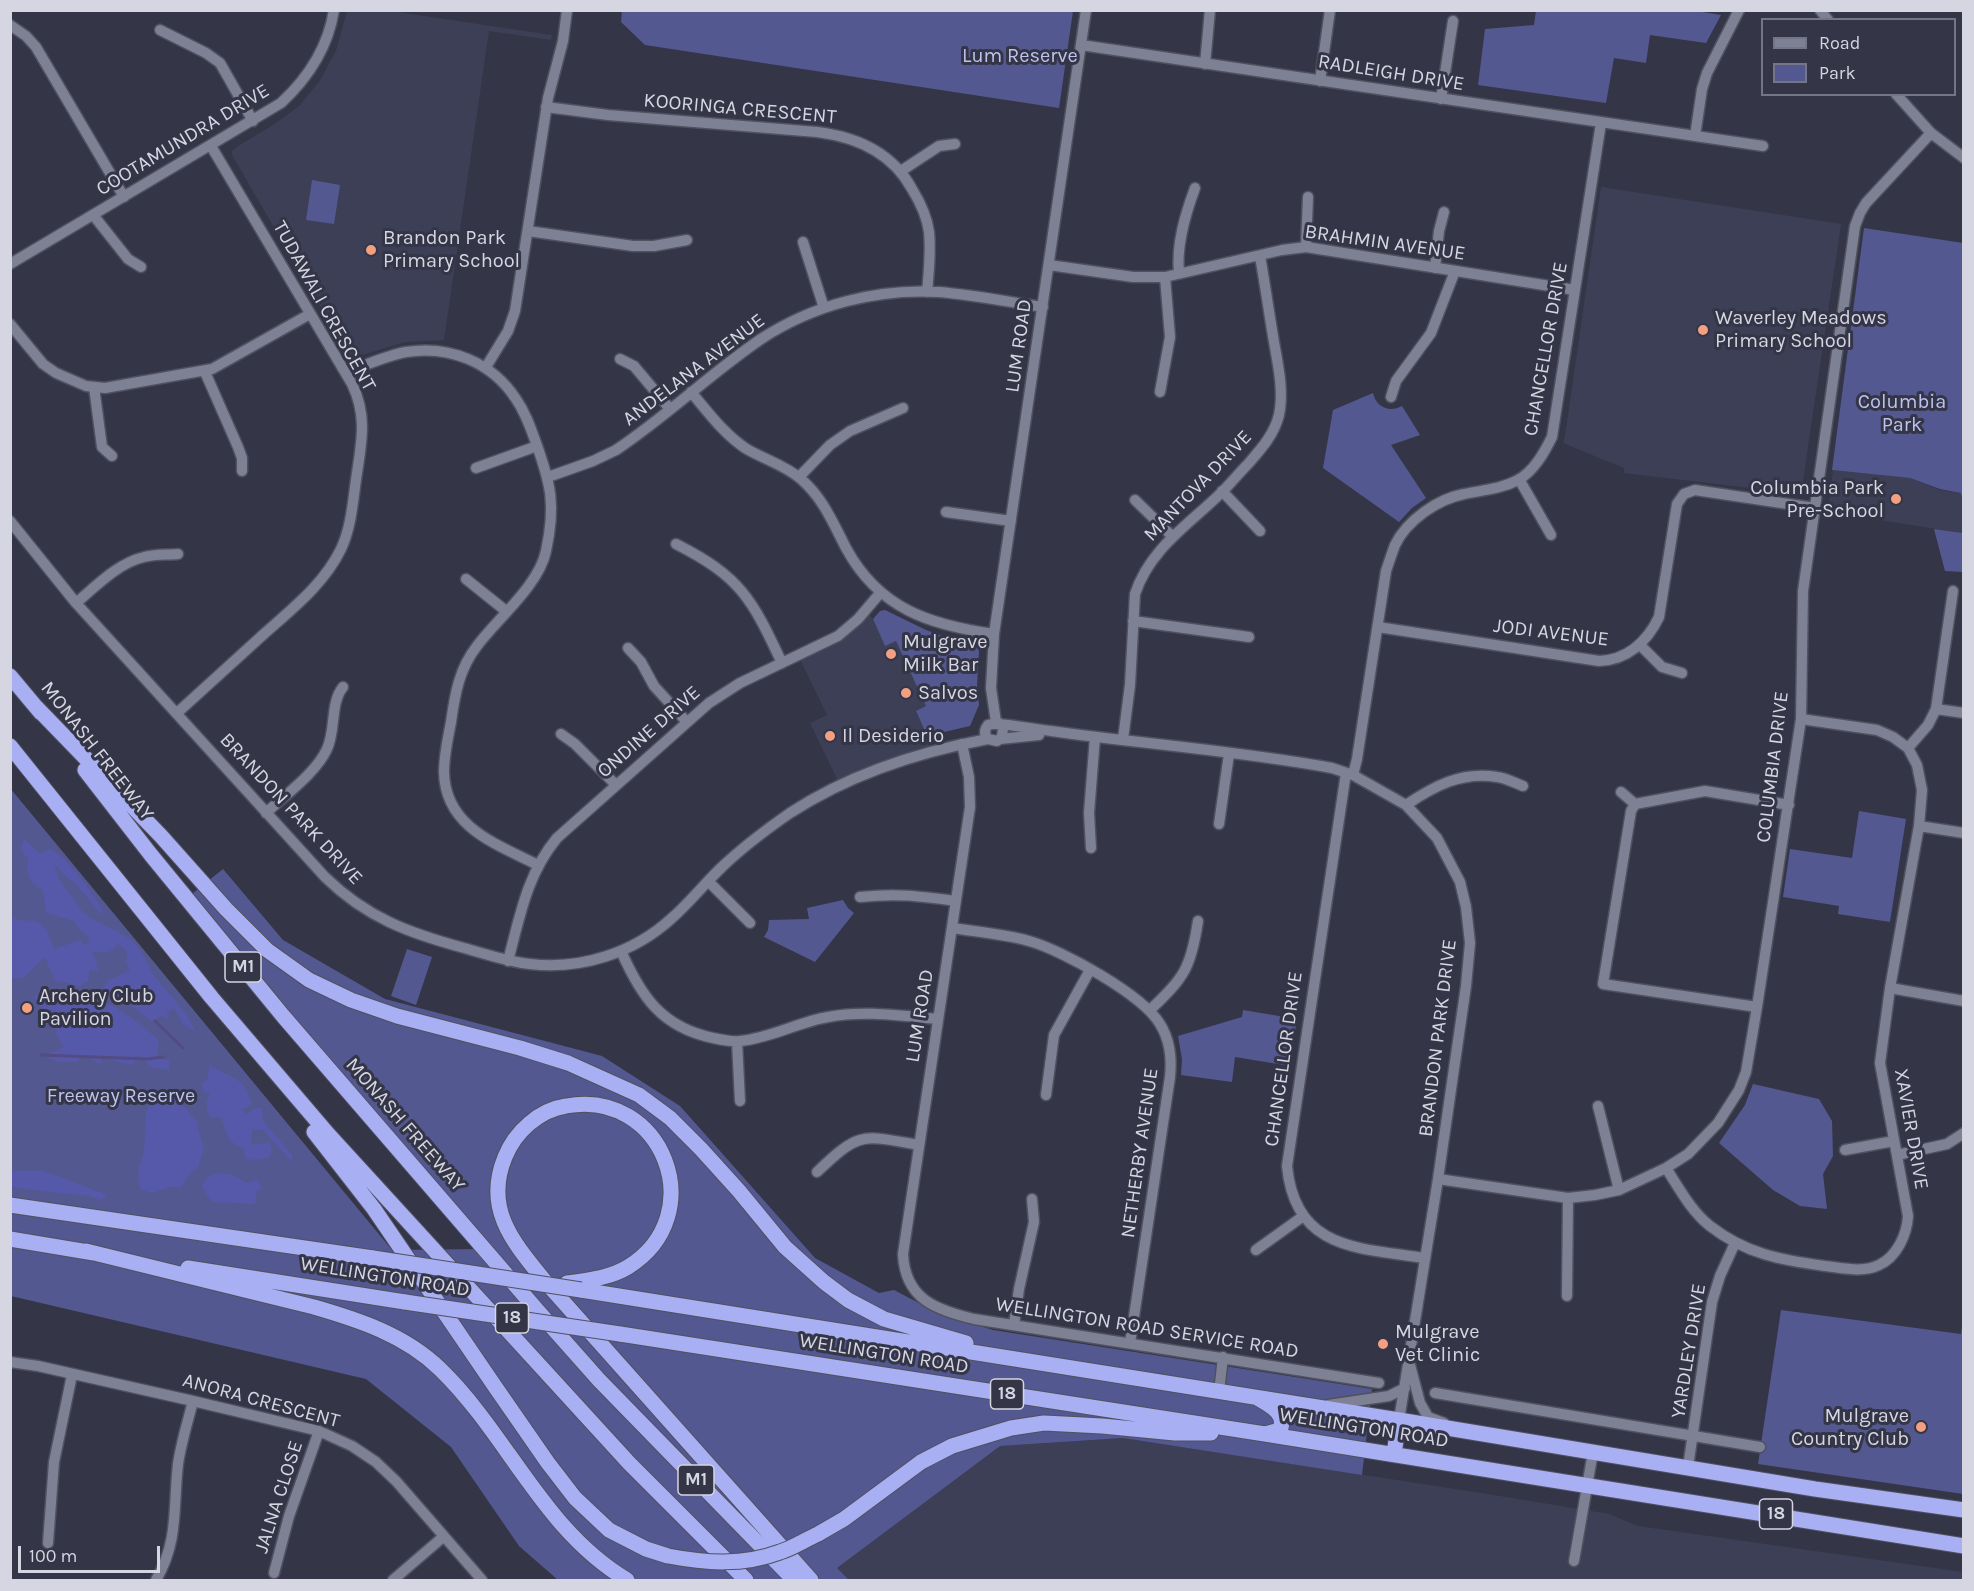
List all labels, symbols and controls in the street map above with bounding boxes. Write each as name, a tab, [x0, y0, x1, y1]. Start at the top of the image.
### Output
legend	[1761, 18, 1956, 96]
text: Road	[1819, 32, 1860, 54]
park label: Lum Reserve	[962, 44, 1078, 68]
street label: RADLEIGH DRIVE	[1316, 50, 1466, 96]
text: Park	[1819, 62, 1856, 84]
street label: COOTAMUNDRA DRIVE	[92, 79, 274, 201]
street label: KOORINGA CRESCENT	[642, 89, 838, 129]
street label: TUDAWALI CRESCENT	[267, 217, 381, 395]
street label: BRAHMIN AVENUE	[1303, 220, 1467, 266]
place label: Brandon Park Primary School	[383, 226, 520, 273]
marker: Brandon Park Primary School	[364, 243, 378, 257]
street label: CHANCELLOR DRIVE	[1519, 260, 1573, 438]
street label: LUM ROAD	[1001, 298, 1037, 394]
place label: Waverley Meadows Primary School	[1715, 306, 1887, 353]
street label: ANDELANA AVENUE	[618, 309, 770, 431]
marker: Waverley Meadows Primary School	[1696, 323, 1710, 337]
park label: Columbia Park	[1858, 390, 1946, 437]
street label: MANTOVA DRIVE	[1139, 425, 1257, 547]
place label: Columbia Park Pre-School	[1750, 476, 1884, 523]
marker: Columbia Park Pre-School	[1889, 492, 1903, 506]
street label: JODI AVENUE	[1492, 614, 1610, 652]
place label: Mulgrave Milk Bar	[903, 630, 987, 677]
marker: Mulgrave Milk Bar	[884, 647, 898, 661]
street label: MONASH FREEWAY	[35, 677, 159, 825]
street label: ONDINE DRIVE	[593, 681, 705, 783]
place label: Salvos	[918, 681, 978, 705]
marker: Salvos	[899, 686, 913, 700]
street label: COLUMBIA DRIVE	[1752, 690, 1794, 844]
place label: Il Desiderio	[842, 724, 944, 748]
street label: BRANDON PARK DRIVE	[214, 728, 368, 890]
marker: Il Desiderio	[823, 729, 837, 743]
street label: BRANDON PARK DRIVE	[1414, 938, 1462, 1138]
road number: M1	[225, 952, 261, 982]
street label: LUM ROAD	[901, 968, 939, 1064]
street label: CHANCELLOR DRIVE	[1260, 970, 1308, 1148]
place label: Archery Club Pavilion	[39, 984, 153, 1031]
marker: Archery Club Pavilion	[20, 1001, 34, 1015]
street label: MONASH FREEWAY	[340, 1053, 470, 1197]
street label: NETHERBY AVENUE	[1116, 1066, 1164, 1240]
street label: XAVIER DRIVE	[1889, 1067, 1933, 1191]
park label: Freeway Reserve	[47, 1084, 195, 1108]
street label: WELLINGTON ROAD	[299, 1252, 471, 1302]
street label: YARDLEY DRIVE	[1666, 1282, 1712, 1420]
street label: WELLINGTON ROAD SERVICE ROAD	[994, 1292, 1300, 1364]
road number: 18	[496, 1303, 528, 1333]
place label: Mulgrave Vet Clinic	[1395, 1320, 1480, 1367]
street label: WELLINGTON ROAD	[798, 1329, 970, 1379]
marker: Mulgrave Vet Clinic	[1376, 1337, 1390, 1351]
street label: ANORA CRESCENT	[180, 1368, 342, 1434]
road number: 18	[990, 1379, 1024, 1409]
street label: WELLINGTON ROAD	[1278, 1403, 1450, 1453]
place label: Mulgrave Country Club	[1791, 1404, 1909, 1451]
marker: Mulgrave Country Club	[1914, 1420, 1928, 1434]
street label: JALNA CLOSE	[250, 1438, 308, 1556]
road number: M1	[678, 1465, 714, 1495]
road number: 18	[1760, 1499, 1792, 1529]
scale bar	[21, 1534, 164, 1572]
text: 100 m	[29, 1545, 77, 1567]

